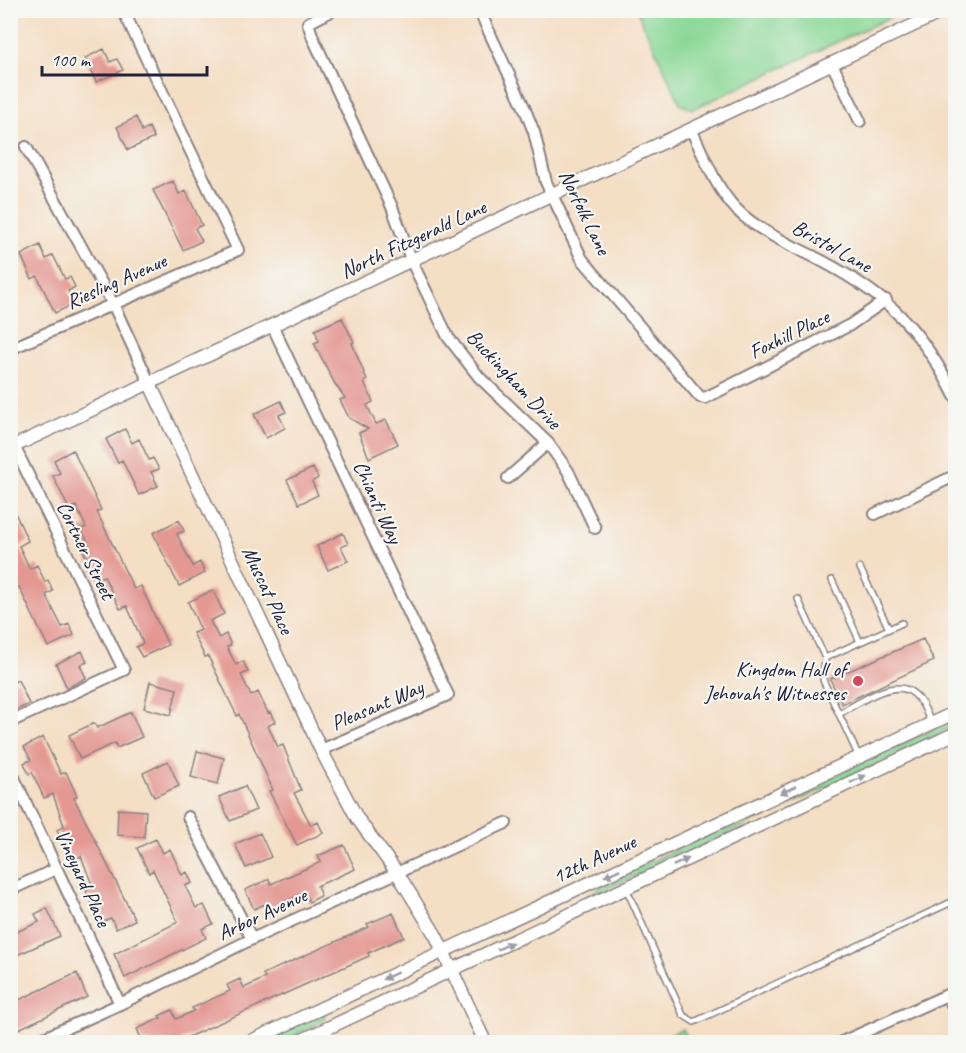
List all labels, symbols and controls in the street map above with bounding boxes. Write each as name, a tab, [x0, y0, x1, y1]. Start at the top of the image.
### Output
scale bar	[42, 39, 207, 77]
text: 100 m	[51, 49, 92, 71]
street label: Norfolk Lane	[553, 165, 618, 261]
street label: North Fitzgerald Lane	[336, 193, 491, 284]
street label: Bristol Lane	[788, 214, 878, 279]
street label: Riesling Avenue	[62, 247, 171, 315]
street label: Foxhill Place	[745, 303, 835, 365]
street label: Buckingham Drive	[461, 324, 568, 435]
street label: Chianti Way	[348, 456, 409, 549]
street label: Cortner Street	[51, 497, 122, 605]
street label: Muscat Place	[236, 542, 301, 640]
place label: Kingdom Hall of Jehovah's Witnesses	[704, 656, 851, 706]
street label: Pleasant Way	[327, 673, 429, 736]
marker: Kingdom Hall of Jehovah's Witnesses	[851, 674, 865, 688]
one-way arrow	[849, 775, 866, 784]
one-way arrow	[780, 785, 797, 794]
street label: Vineyard Place	[49, 825, 117, 932]
street label: 12th Avenue	[548, 828, 641, 890]
one-way arrow	[673, 858, 690, 867]
one-way arrow	[603, 868, 620, 877]
street label: Arbor Avenue	[213, 881, 313, 946]
one-way arrow	[496, 941, 513, 950]
one-way arrow	[382, 971, 399, 980]

